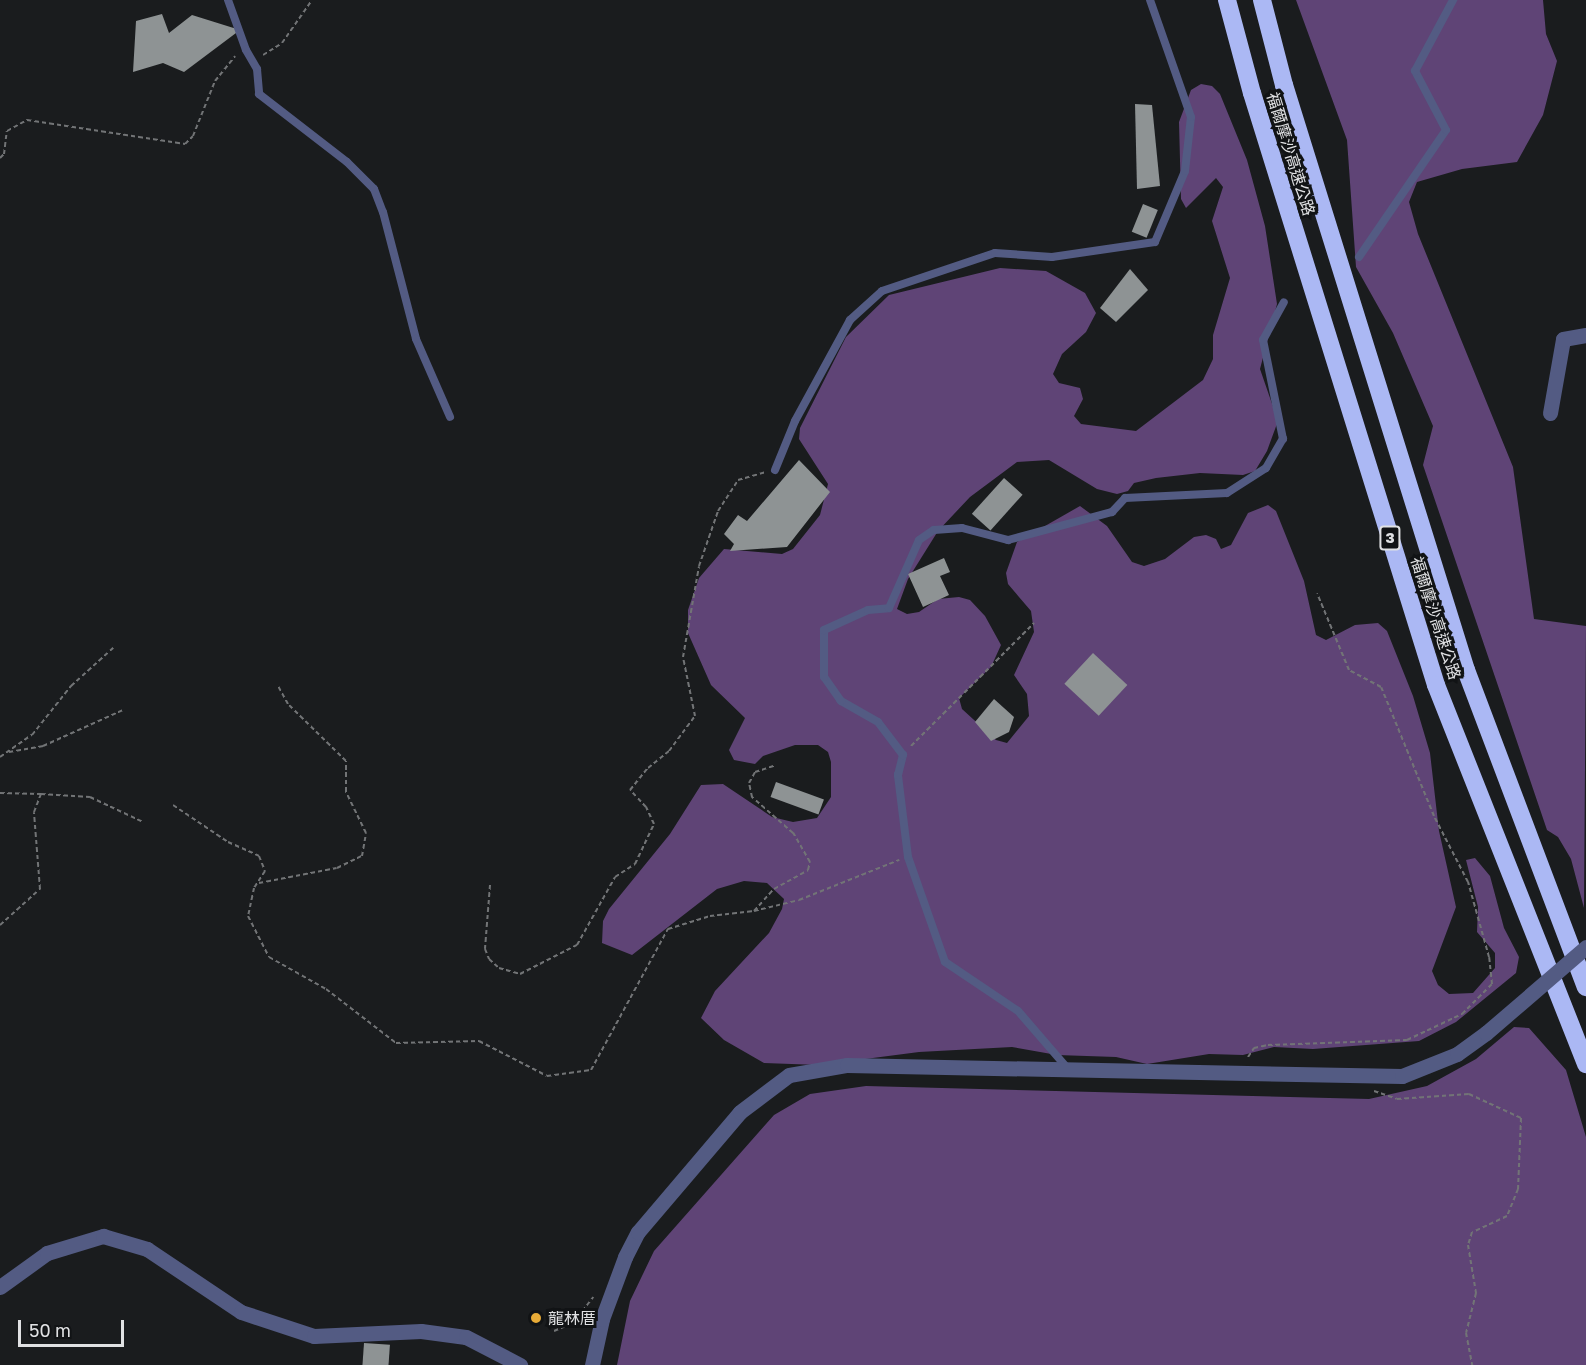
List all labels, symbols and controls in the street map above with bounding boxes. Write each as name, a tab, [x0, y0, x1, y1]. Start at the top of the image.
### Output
street label: 福爾摩沙高速公路	[1263, 90, 1319, 218]
road number: 3	[1378, 526, 1402, 550]
street label: 福爾摩沙高速公路	[1407, 554, 1465, 682]
scale bar	[21, 1308, 128, 1346]
place label: 龍林厝	[548, 1308, 596, 1328]
marker: 龍林厝	[529, 1311, 543, 1325]
text: 50 m	[29, 1319, 71, 1341]

